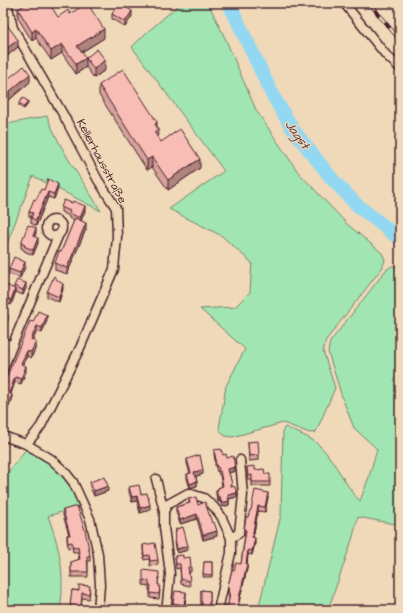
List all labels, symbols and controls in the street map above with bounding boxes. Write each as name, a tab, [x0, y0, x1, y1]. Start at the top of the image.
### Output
street label: Kellerhausstraße	[72, 116, 131, 207]
water label: Jagst	[280, 116, 315, 155]

